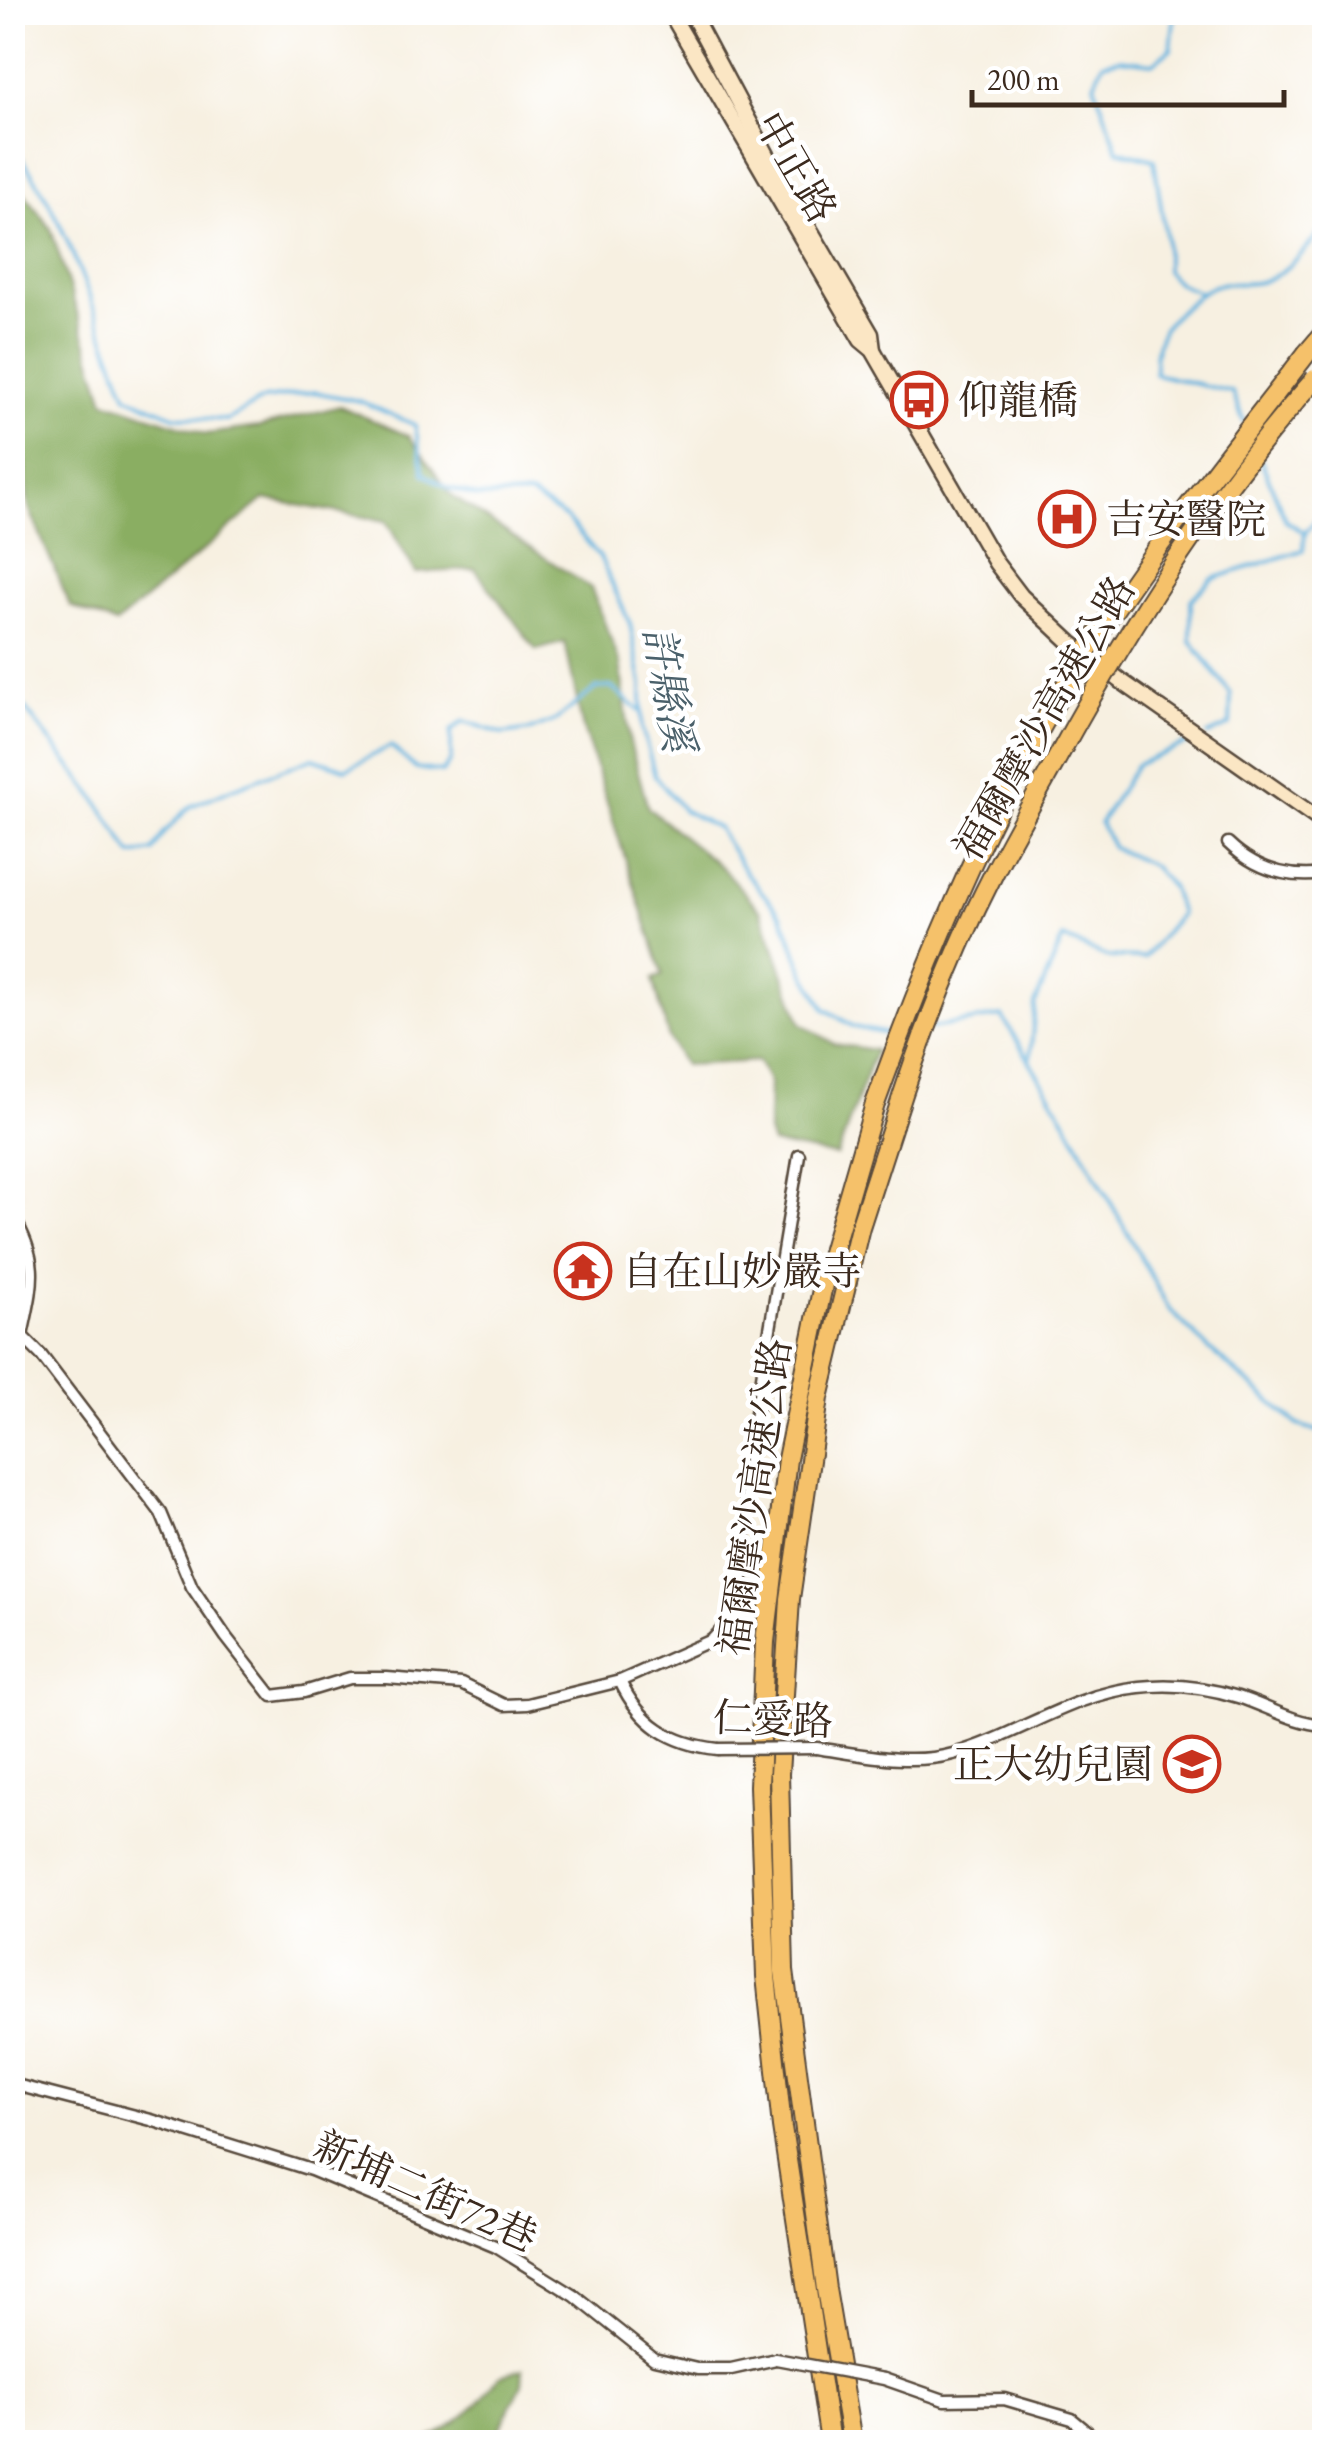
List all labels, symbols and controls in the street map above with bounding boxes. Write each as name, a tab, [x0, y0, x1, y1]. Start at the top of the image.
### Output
scale bar	[972, 45, 1284, 107]
text: 200 m	[987, 60, 1060, 99]
street label: 中正路	[743, 102, 849, 232]
bus stop icon: 仰龍橋	[889, 370, 949, 430]
place label: 仰龍橋	[958, 374, 1078, 426]
hospital icon: 吉安醫院	[1037, 489, 1097, 549]
place label: 吉安醫院	[1106, 493, 1266, 545]
street label: 福爾摩沙高速公路	[941, 566, 1147, 870]
water label: 許縣溪	[631, 622, 708, 760]
temple icon: 自在山妙嚴寺	[553, 1241, 613, 1301]
place label: 自在山妙嚴寺	[622, 1245, 862, 1297]
street label: 福爾摩沙高速公路	[706, 1335, 802, 1659]
street label: 仁愛路	[712, 1691, 834, 1747]
school or university icon: 正大幼兒園	[1162, 1734, 1222, 1794]
place label: 正大幼兒園	[953, 1738, 1153, 1790]
street label: 新埔二街72巷	[307, 2119, 545, 2263]

